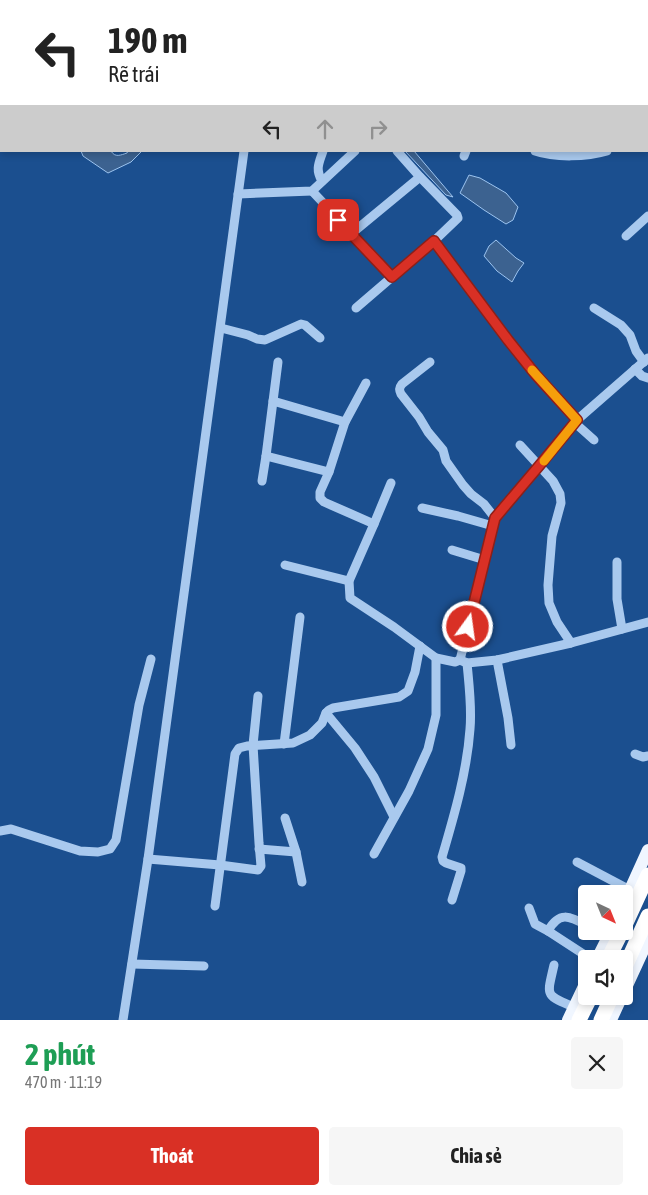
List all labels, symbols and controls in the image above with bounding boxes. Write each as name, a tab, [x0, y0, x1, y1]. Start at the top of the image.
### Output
icon: left	[25, 20, 90, 85]
text: 190 m	[108, 20, 187, 60]
text: Rẽ trái	[108, 61, 160, 87]
icon: left	[258, 115, 286, 143]
icon: ahead	[311, 115, 339, 143]
icon: right	[364, 115, 392, 143]
pin	[317, 199, 359, 241]
icon: arrive	[324, 206, 352, 234]
position arrow	[441, 600, 493, 652]
north arrow	[578, 885, 632, 940]
map controls	[578, 885, 633, 1005]
button: sound	[578, 950, 633, 1005]
text: 2 phút	[25, 1037, 95, 1071]
button: close	[571, 1037, 623, 1089]
text: 470 m · 11:19	[25, 1073, 102, 1091]
button: Thoát	[25, 1127, 319, 1185]
button: Chia sẻ	[329, 1127, 623, 1185]

